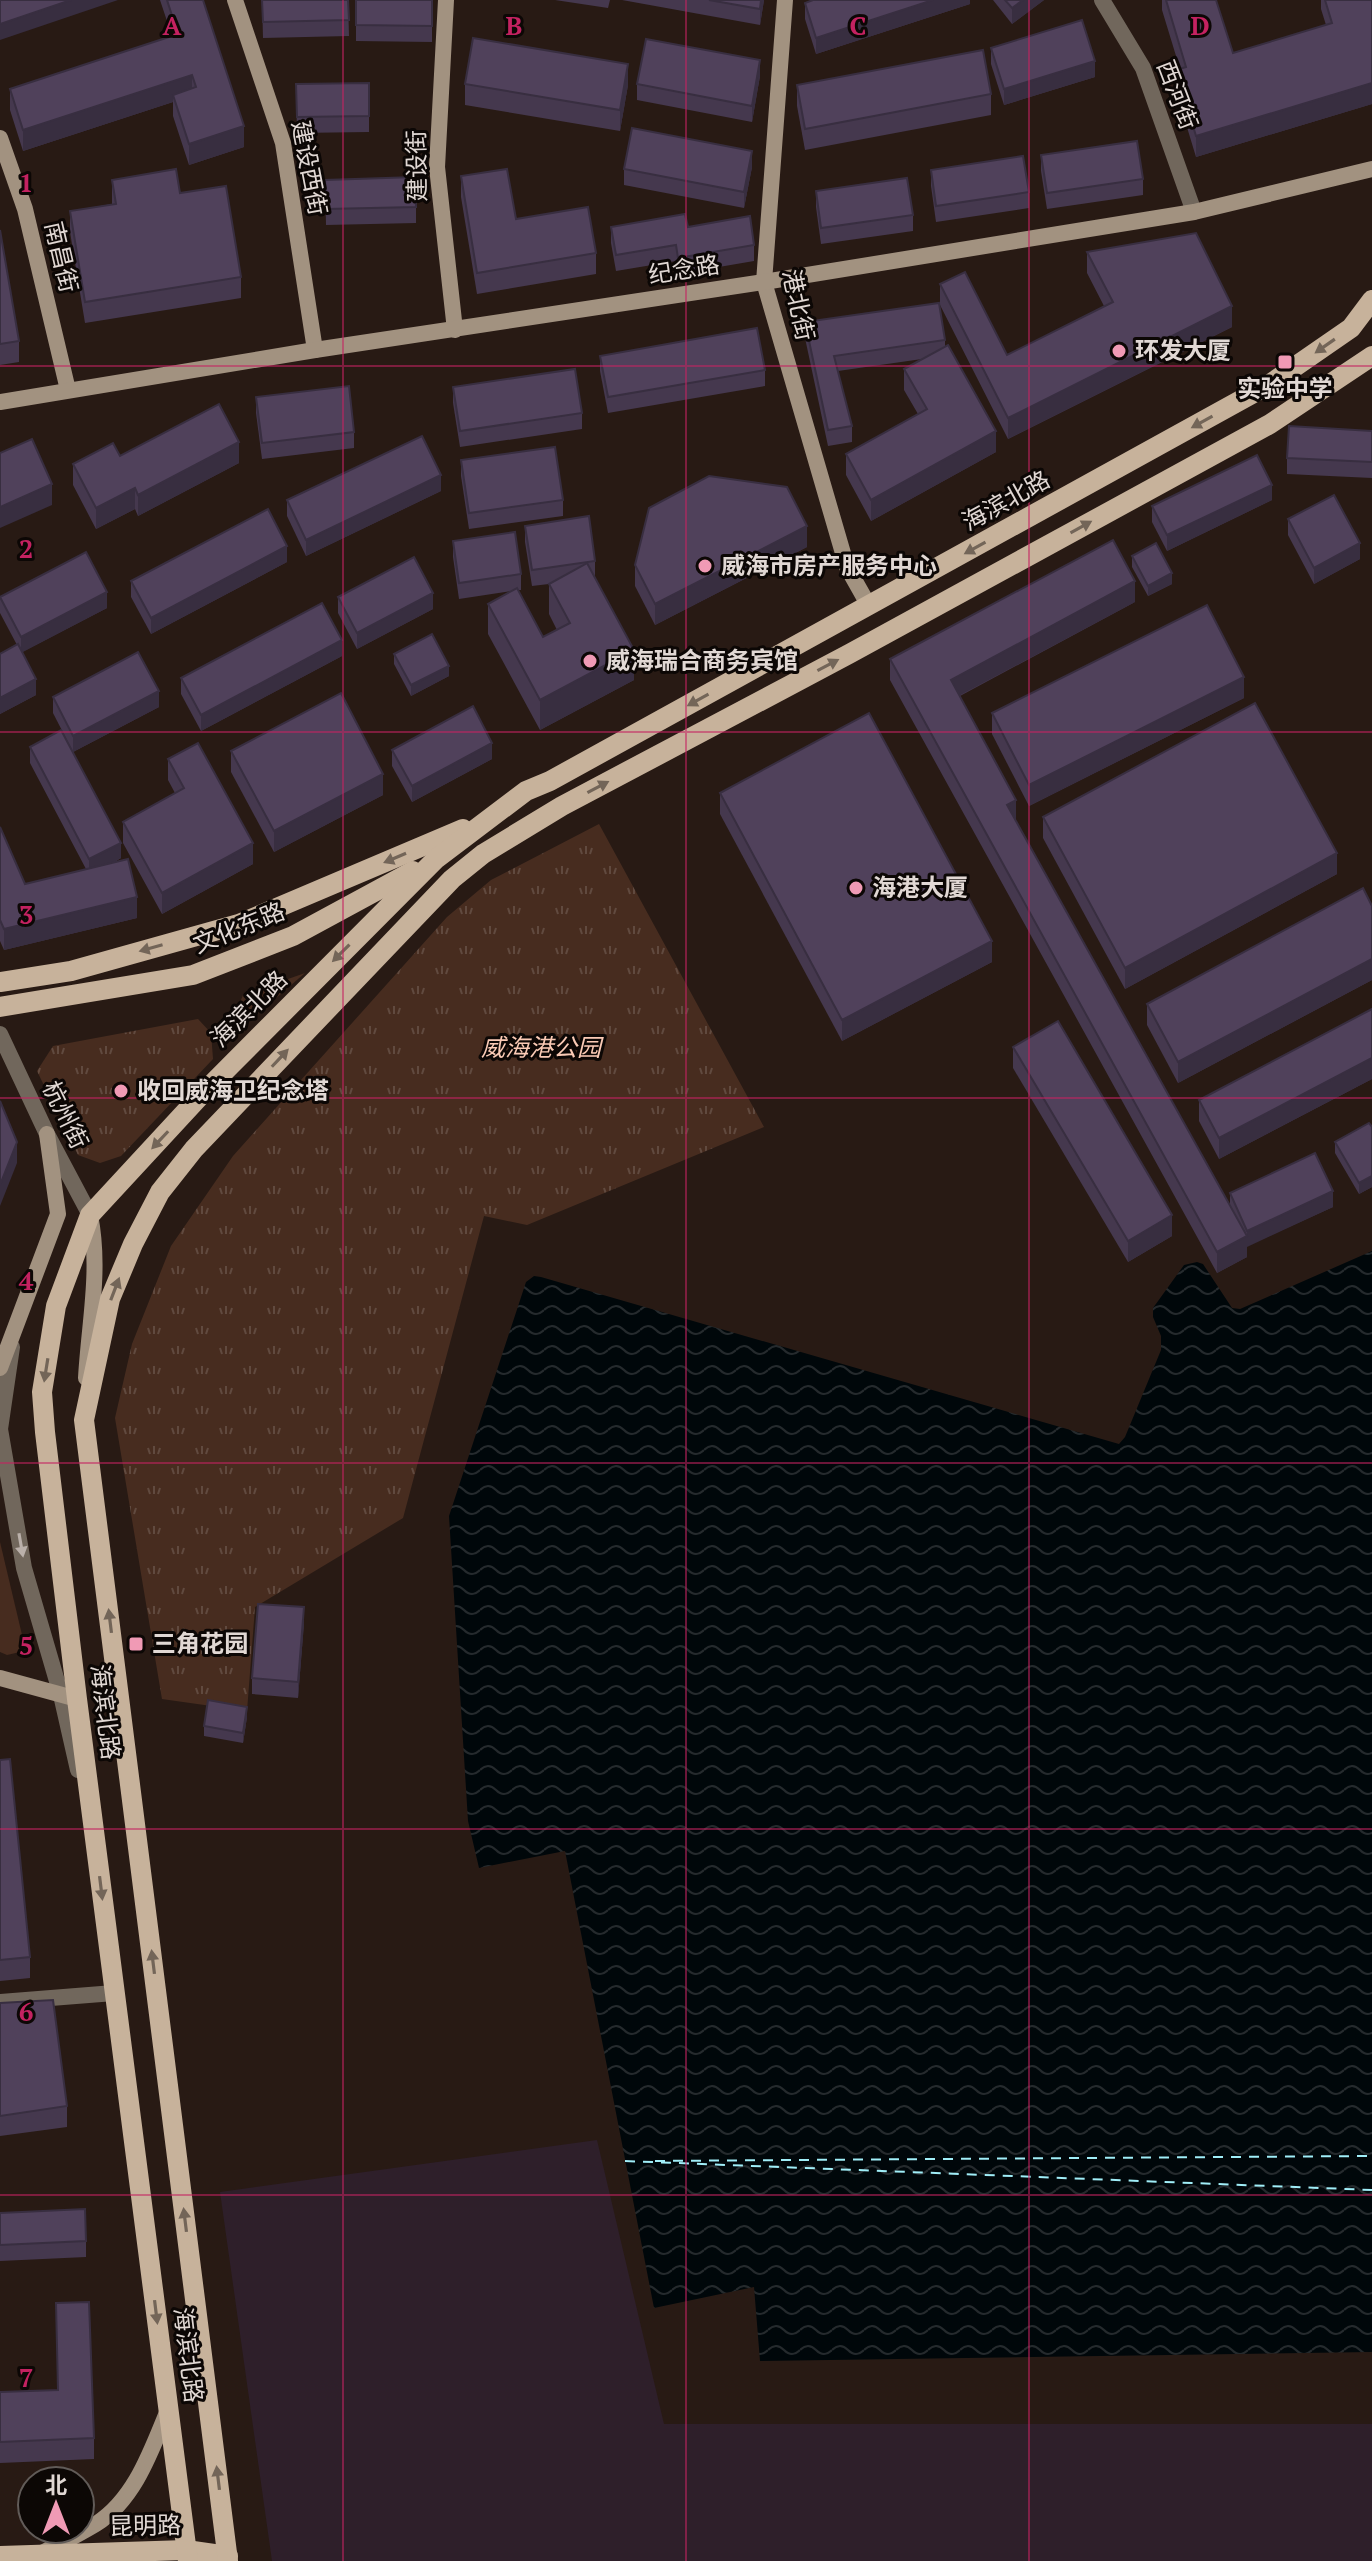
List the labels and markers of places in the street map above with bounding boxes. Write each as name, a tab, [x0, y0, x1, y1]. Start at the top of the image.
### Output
place label: 环发大厦	[1135, 334, 1231, 366]
marker: 环发大厦	[1110, 342, 1128, 360]
marker: 实验中学	[1276, 353, 1294, 371]
place label: 实验中学	[1237, 372, 1333, 404]
place label: 威海市房产服务中心	[721, 549, 937, 581]
marker: 威海市房产服务中心	[696, 557, 714, 575]
place label: 威海瑞合商务宾馆	[606, 644, 798, 676]
marker: 威海瑞合商务宾馆	[581, 652, 599, 670]
place label: 海港大厦	[872, 871, 968, 903]
marker: 海港大厦	[847, 879, 865, 897]
place label: 收回威海卫纪念塔	[137, 1074, 329, 1106]
marker: 收回威海卫纪念塔	[112, 1082, 130, 1100]
place label: 三角花园	[152, 1627, 248, 1659]
marker: 三角花园	[127, 1635, 145, 1653]

